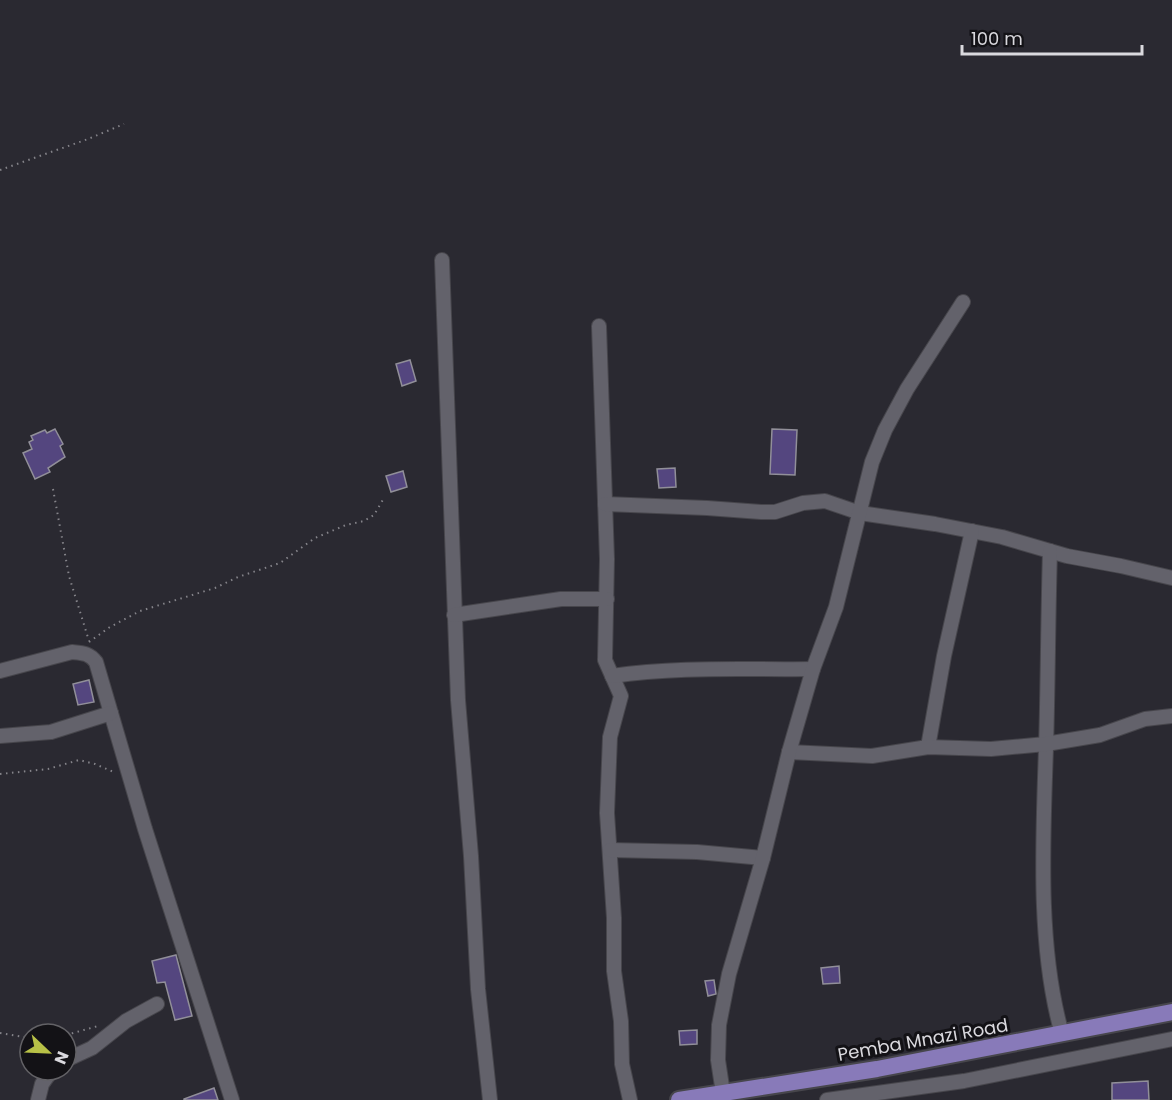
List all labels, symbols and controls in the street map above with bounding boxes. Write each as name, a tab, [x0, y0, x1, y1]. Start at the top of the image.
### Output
scale bar	[962, 18, 1142, 56]
text: 100 m	[971, 26, 1023, 51]
street label: Pemba Mnazi Road	[836, 1012, 1010, 1067]
north arrow	[18, 1022, 78, 1082]
text: N	[48, 1048, 74, 1068]

